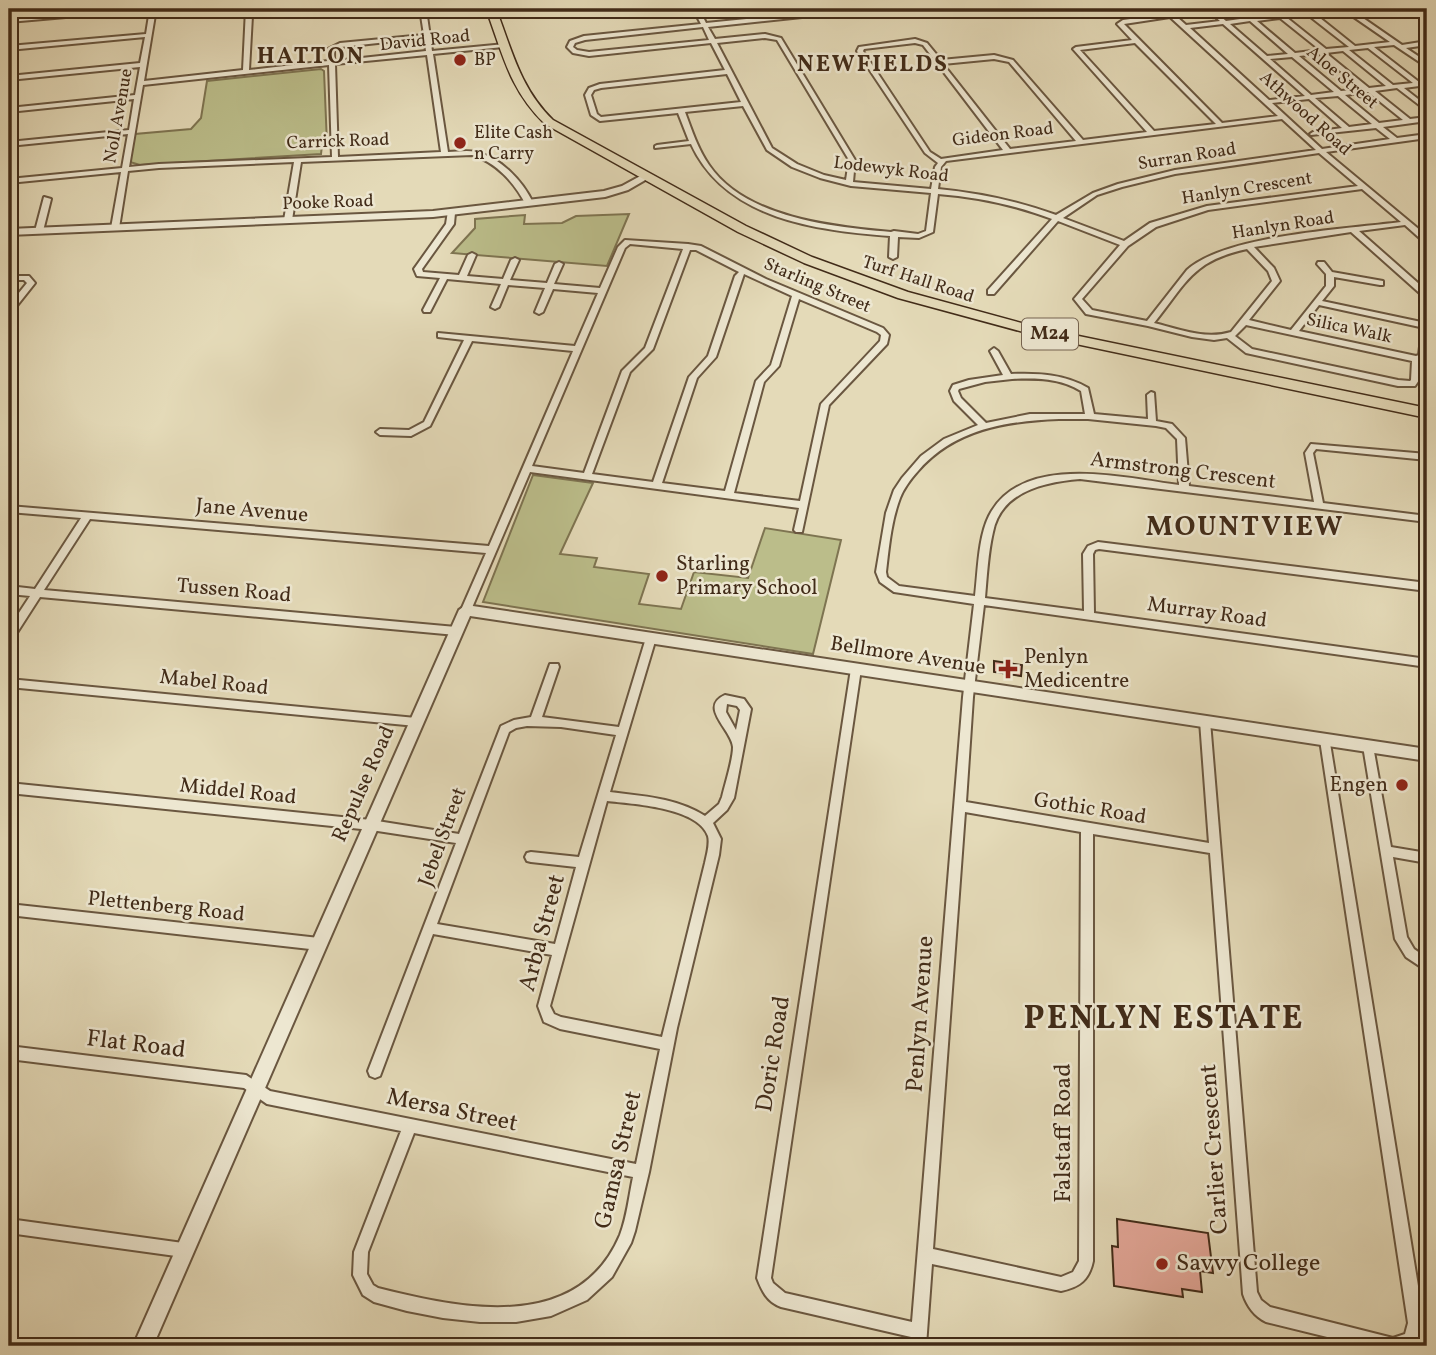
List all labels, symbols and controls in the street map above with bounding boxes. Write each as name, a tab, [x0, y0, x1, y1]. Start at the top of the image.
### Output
street label: David Road	[378, 24, 472, 58]
street label: Aloe Street	[1301, 40, 1383, 116]
district label: HATTON	[257, 41, 365, 73]
place label: BP	[474, 48, 496, 73]
district label: NEWFIELDS	[797, 49, 949, 81]
marker: BP	[452, 52, 468, 68]
street label: Athwood Road	[1254, 66, 1356, 162]
street label: Noll Avenue	[98, 67, 140, 165]
street label: Gideon Road	[951, 116, 1055, 154]
place label: Elite Cash n Carry	[474, 121, 553, 167]
street label: Carrick Road	[286, 128, 390, 156]
marker: Elite Cash n Carry	[452, 135, 468, 151]
street label: Surran Road	[1136, 137, 1238, 177]
street label: Lodewyk Road	[832, 151, 950, 189]
street label: Hanlyn Crescent	[1180, 166, 1314, 212]
street label: Pooke Road	[282, 189, 374, 217]
street label: Hanlyn Road	[1230, 206, 1336, 246]
street label: Turf Hall Road	[859, 250, 977, 310]
street label: Starling Street	[760, 252, 874, 320]
street label: Silica Walk	[1304, 308, 1394, 350]
road number: M24	[1022, 318, 1078, 350]
street label: Armstrong Crescent	[1089, 445, 1277, 497]
street label: Jane Avenue	[195, 492, 309, 530]
district label: MOUNTVIEW	[1146, 508, 1344, 547]
place label: Starling Primary School	[676, 550, 817, 603]
marker: Starling Primary School	[654, 568, 670, 584]
street label: Tussen Road	[175, 572, 293, 610]
street label: Murray Road	[1145, 590, 1269, 636]
street label: Bellmore Avenue	[828, 629, 988, 683]
place label: Penlyn Medicentre	[1024, 643, 1129, 696]
marker: Penlyn Medicentre	[998, 659, 1018, 679]
street label: Mabel Road	[158, 663, 270, 703]
street label: Repulse Road	[325, 721, 403, 847]
street label: Middel Road	[178, 771, 298, 813]
place label: Engen	[1330, 771, 1388, 800]
marker: Engen	[1394, 777, 1410, 793]
street label: Jebel Street	[412, 783, 474, 891]
street label: Gothic Road	[1032, 786, 1148, 832]
street label: Arba Street	[511, 871, 575, 995]
street label: Plettenberg Road	[86, 884, 246, 930]
street label: Penlyn Avenue	[899, 935, 943, 1093]
street label: Doric Road	[748, 993, 800, 1115]
district label: PENLYN ESTATE	[1024, 997, 1304, 1043]
street label: Flat Road	[84, 1022, 188, 1068]
street label: Falstaff Road	[1047, 1063, 1081, 1203]
street label: Carlier Crescent	[1192, 1063, 1238, 1235]
street label: Mersa Street	[383, 1081, 521, 1141]
street label: Gamsa Street	[587, 1088, 651, 1232]
place label: Savvy College	[1176, 1247, 1320, 1281]
marker: Savvy College	[1154, 1256, 1170, 1272]

